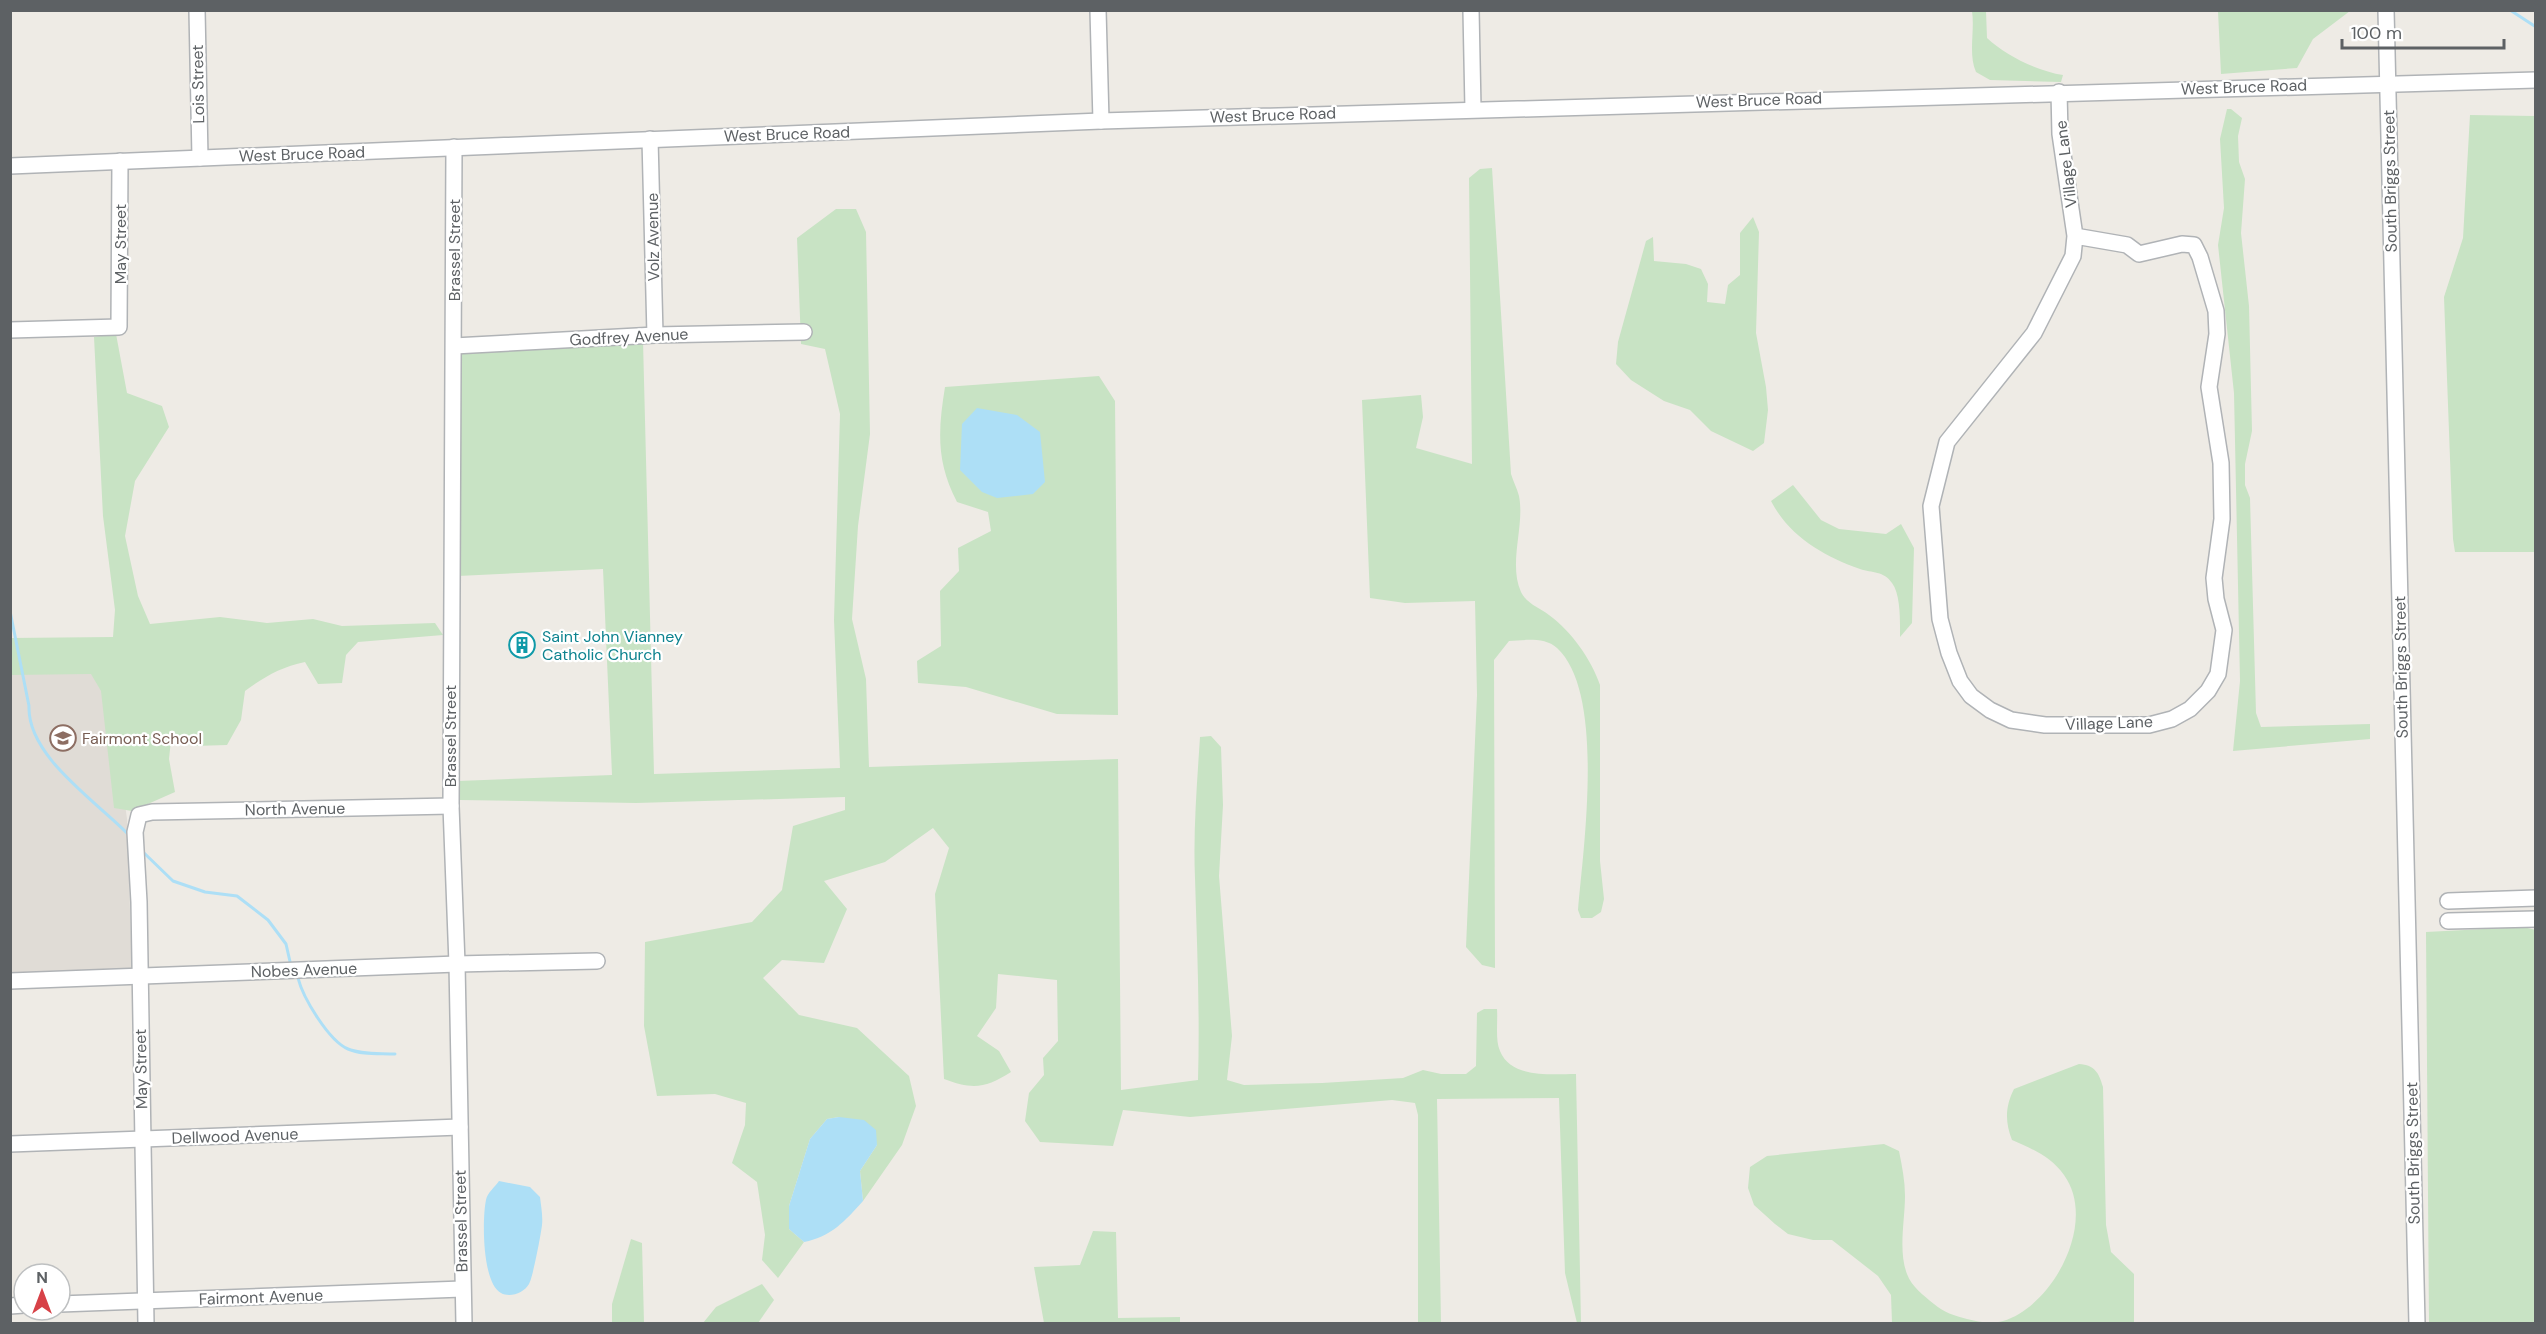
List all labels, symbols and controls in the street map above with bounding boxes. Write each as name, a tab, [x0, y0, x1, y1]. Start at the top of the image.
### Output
scale bar	[2342, 12, 2504, 50]
text: 100 m	[2351, 21, 2402, 45]
street label: Lois Street	[187, 44, 209, 124]
street label: West Bruce Road	[2180, 74, 2308, 100]
street label: West Bruce Road	[1695, 87, 1823, 113]
street label: West Bruce Road	[1209, 102, 1337, 128]
street label: South Briggs Street	[2378, 110, 2402, 252]
street label: Village Lane	[2050, 119, 2082, 209]
street label: West Bruce Road	[723, 121, 851, 147]
street label: West Bruce Road	[238, 141, 366, 167]
street label: Volz Avenue	[642, 192, 664, 282]
street label: Brassel Street	[444, 199, 465, 301]
street label: May Street	[110, 204, 131, 284]
street label: Godfrey Avenue	[569, 323, 689, 351]
street label: South Briggs Street	[2389, 596, 2413, 738]
place label: Saint John Vianney Catholic Church	[542, 626, 683, 665]
building icon: Saint John Vianney Catholic Church	[507, 630, 537, 660]
street label: Brassel Street	[440, 685, 461, 787]
street label: Village Lane	[2065, 711, 2153, 735]
school or university icon: Fairmont School	[48, 723, 78, 753]
place label: Fairmont School	[82, 728, 202, 749]
street label: North Avenue	[245, 798, 345, 820]
street label: Nobes Avenue	[251, 958, 357, 982]
street label: May Street	[130, 1029, 152, 1109]
street label: South Briggs Street	[2401, 1082, 2425, 1224]
street label: Dellwood Avenue	[171, 1123, 299, 1149]
street label: Brassel Street	[450, 1170, 472, 1272]
north arrow	[12, 1262, 72, 1322]
text: N	[36, 1267, 48, 1288]
street label: Fairmont Avenue	[199, 1284, 323, 1310]

